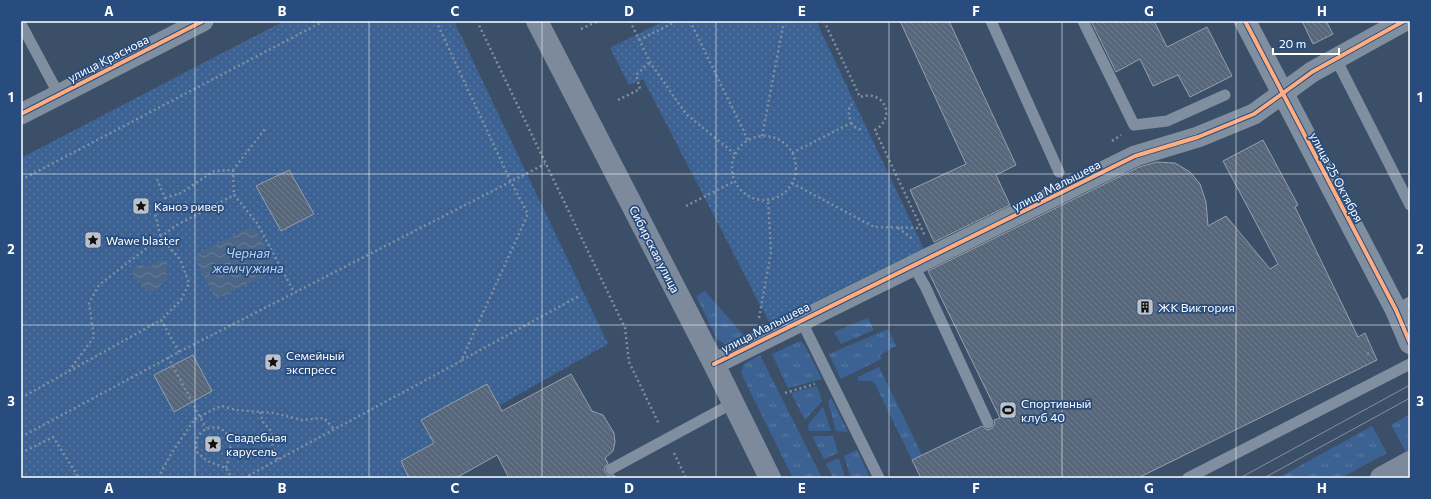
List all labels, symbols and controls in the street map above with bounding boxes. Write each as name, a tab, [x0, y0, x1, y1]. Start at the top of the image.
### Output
text: A	[104, 3, 114, 19]
text: B	[278, 3, 287, 19]
text: C	[451, 3, 460, 19]
text: D	[624, 3, 634, 19]
text: E	[798, 3, 806, 19]
text: F	[972, 3, 980, 19]
text: G	[1144, 3, 1154, 19]
text: H	[1317, 3, 1327, 19]
scale bar	[1273, 30, 1339, 56]
street label: улица Краснова	[65, 32, 151, 84]
text: 20 m	[1279, 36, 1306, 50]
text: 1	[8, 89, 14, 105]
text: 1	[1417, 89, 1423, 105]
street label: улица 25 Октября	[1307, 130, 1367, 224]
street label: улица Малышева	[1010, 157, 1102, 213]
place icon: Каноэ ривер	[131, 196, 151, 216]
place label: Каноэ ривер	[154, 199, 224, 213]
street label: Сибирская улица	[627, 203, 683, 295]
place icon: Wawe blaster	[83, 230, 103, 250]
place label: Wawe blaster	[106, 233, 180, 247]
text: 2	[7, 241, 15, 257]
text: 2	[1416, 241, 1424, 257]
water label: Черная жемчужина	[211, 245, 284, 276]
building icon: ЖК Виктория	[1135, 297, 1155, 317]
street label: улица Малышева	[719, 299, 811, 355]
place label: ЖК Виктория	[1158, 300, 1235, 314]
place label: Семейный экспресс	[286, 348, 345, 376]
place icon: Семейный экспресс	[263, 352, 283, 372]
text: 3	[7, 393, 15, 409]
text: 3	[1416, 393, 1424, 409]
place label: Спортивный клуб 40	[1021, 396, 1091, 424]
sports icon: Спортивный клуб 40	[998, 400, 1018, 420]
place label: Свадебная карусель	[226, 430, 287, 458]
place icon: Свадебная карусель	[203, 434, 223, 454]
text: A	[104, 480, 114, 496]
text: B	[278, 480, 287, 496]
text: C	[451, 480, 460, 496]
text: D	[624, 480, 634, 496]
text: E	[798, 480, 806, 496]
text: F	[972, 480, 980, 496]
text: G	[1144, 480, 1154, 496]
text: H	[1317, 480, 1327, 496]

